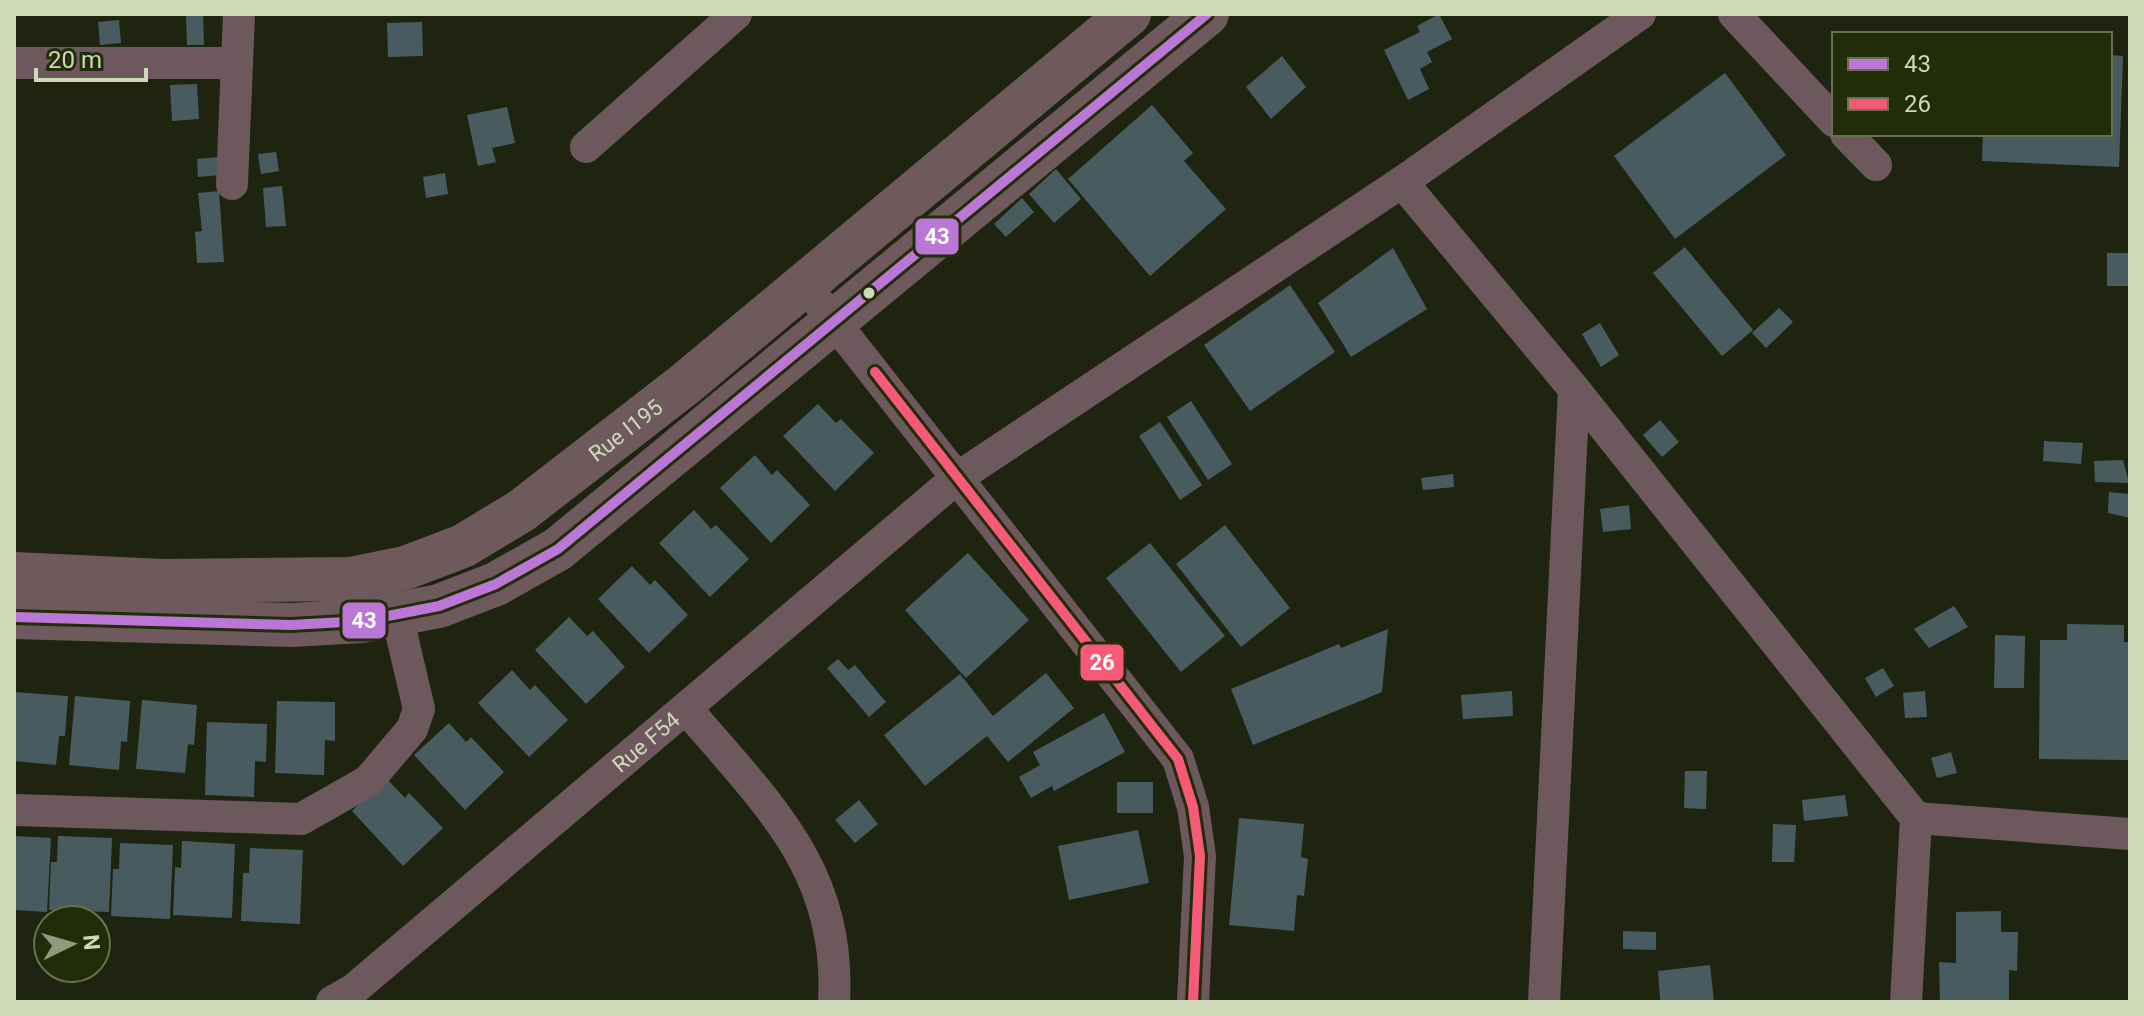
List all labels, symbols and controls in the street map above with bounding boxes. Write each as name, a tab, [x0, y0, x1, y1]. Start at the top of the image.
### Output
scale bar	[36, 32, 146, 82]
legend	[1832, 32, 2112, 136]
text: 20 m	[48, 46, 102, 74]
text: 43	[1904, 50, 1931, 78]
text: 26	[1904, 90, 1931, 118]
line badge: 43	[914, 217, 960, 256]
text: 43	[924, 224, 950, 249]
unlabelled marker	[861, 285, 877, 301]
street label: Rue I195	[584, 394, 667, 467]
line badge: 43	[341, 601, 387, 640]
text: 43	[351, 608, 377, 633]
line badge: 26	[1079, 643, 1125, 682]
text: 26	[1089, 650, 1115, 675]
street label: Rue F54	[608, 707, 685, 778]
north arrow	[32, 904, 112, 984]
text: N	[78, 933, 105, 951]

